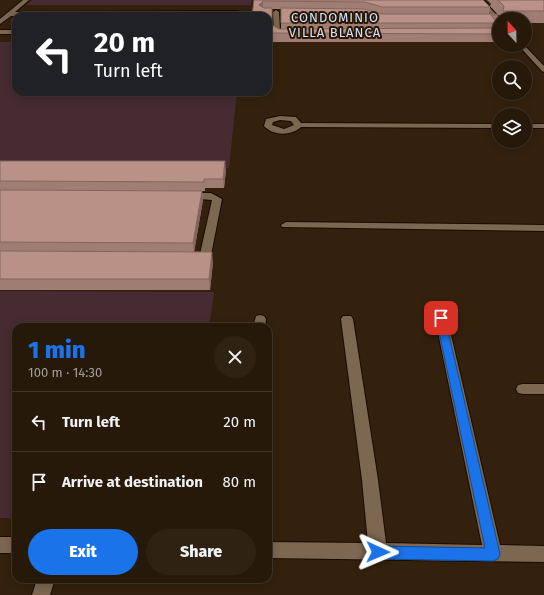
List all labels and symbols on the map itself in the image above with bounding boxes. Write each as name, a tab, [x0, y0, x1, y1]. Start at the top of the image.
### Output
district label: CONDOMINIO VILLA BLANCA	[289, 10, 381, 40]
north arrow	[492, 12, 532, 52]
pin	[424, 301, 458, 335]
position arrow	[357, 531, 399, 573]

